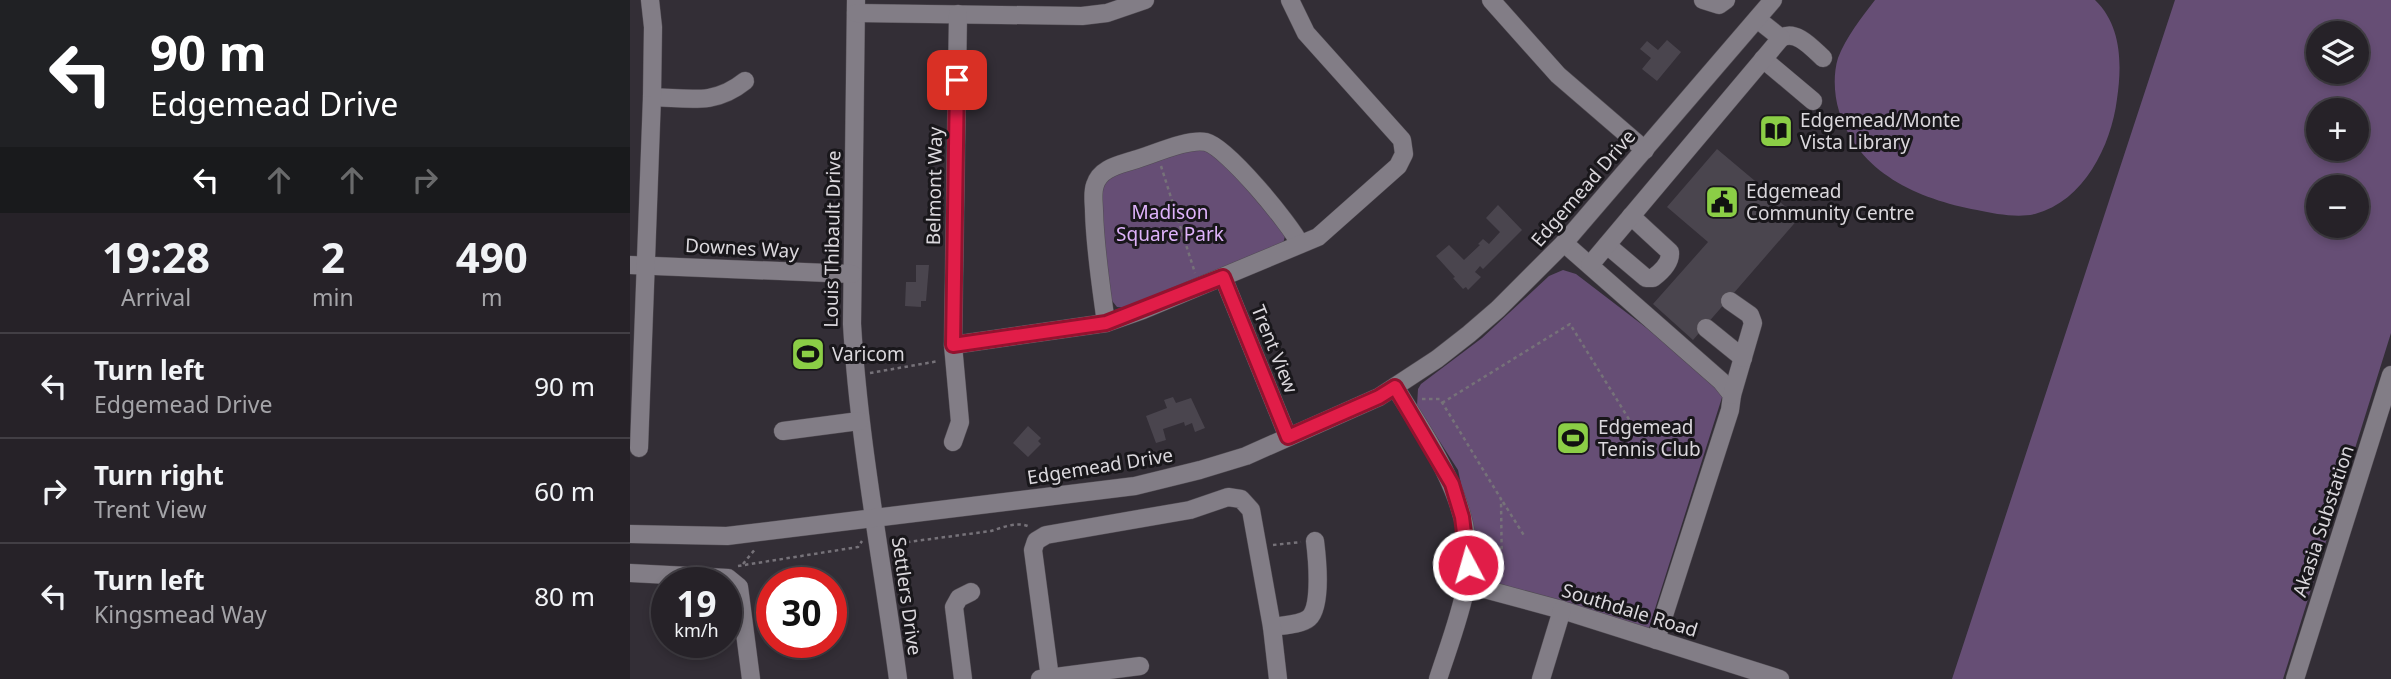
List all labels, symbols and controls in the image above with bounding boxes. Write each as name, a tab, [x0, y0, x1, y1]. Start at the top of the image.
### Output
text: 90 m	[150, 19, 267, 85]
map controls	[2306, 21, 2369, 238]
button: layers	[2306, 21, 2369, 84]
icon: left	[35, 28, 126, 119]
pin	[927, 50, 987, 110]
icon: arrive	[938, 61, 976, 99]
text: Edgemead Drive	[150, 82, 398, 125]
button: +	[2306, 98, 2369, 161]
place label: Edgemead/Monte Vista Library	[1800, 107, 1961, 155]
library icon: Edgemead/Monte Vista Library	[1757, 112, 1795, 150]
street label: Edgemead Drive	[1525, 124, 1641, 252]
street label: Belmont Way	[920, 126, 948, 245]
street label: Louis Thibault Drive	[817, 150, 847, 328]
icon: left	[187, 161, 225, 199]
icon: ahead	[260, 161, 298, 199]
icon: ahead	[333, 161, 371, 199]
icon: right	[406, 161, 444, 199]
button: −	[2306, 175, 2369, 238]
place label: Edgemead Community Centre	[1746, 178, 1914, 226]
public building icon: Edgemead Community Centre	[1703, 183, 1741, 221]
park label: Madison Square Park	[1116, 199, 1224, 247]
text: 19:28	[102, 228, 210, 285]
text: 2	[321, 228, 345, 285]
text: 490	[456, 228, 528, 285]
street label: Downes Way	[684, 232, 800, 264]
text: Arrival	[121, 281, 191, 313]
text: min	[312, 281, 354, 313]
text: m	[481, 281, 503, 313]
street label: Trent View	[1246, 301, 1304, 397]
sports icon: Varicom	[789, 335, 827, 373]
place label: Varicom	[832, 341, 905, 367]
text: Turn left	[94, 352, 205, 388]
icon: left	[35, 367, 73, 405]
text: 90 m	[534, 368, 595, 404]
text: Edgemead Drive	[94, 388, 272, 420]
place label: Edgemead Tennis Club	[1598, 414, 1701, 462]
sports icon: Edgemead Tennis Club	[1554, 419, 1592, 457]
street label: Edgemead Drive	[1025, 442, 1175, 490]
street label: Akasia Substation	[2286, 442, 2360, 600]
text: Turn right	[94, 457, 224, 493]
icon: right	[35, 472, 73, 510]
text: 60 m	[534, 473, 595, 509]
text: Trent View	[94, 493, 206, 525]
position arrow	[1431, 528, 1505, 602]
street label: Settlers Drive	[886, 535, 928, 657]
text: Turn left	[94, 562, 205, 598]
speed limit sign: 30	[756, 567, 847, 658]
icon: left	[35, 577, 73, 615]
street label: Southdale Road	[1559, 577, 1701, 643]
text: 80 m	[534, 578, 595, 614]
text: 19	[676, 580, 717, 627]
text: Kingsmead Way	[94, 598, 267, 630]
text: km/h	[674, 618, 719, 642]

